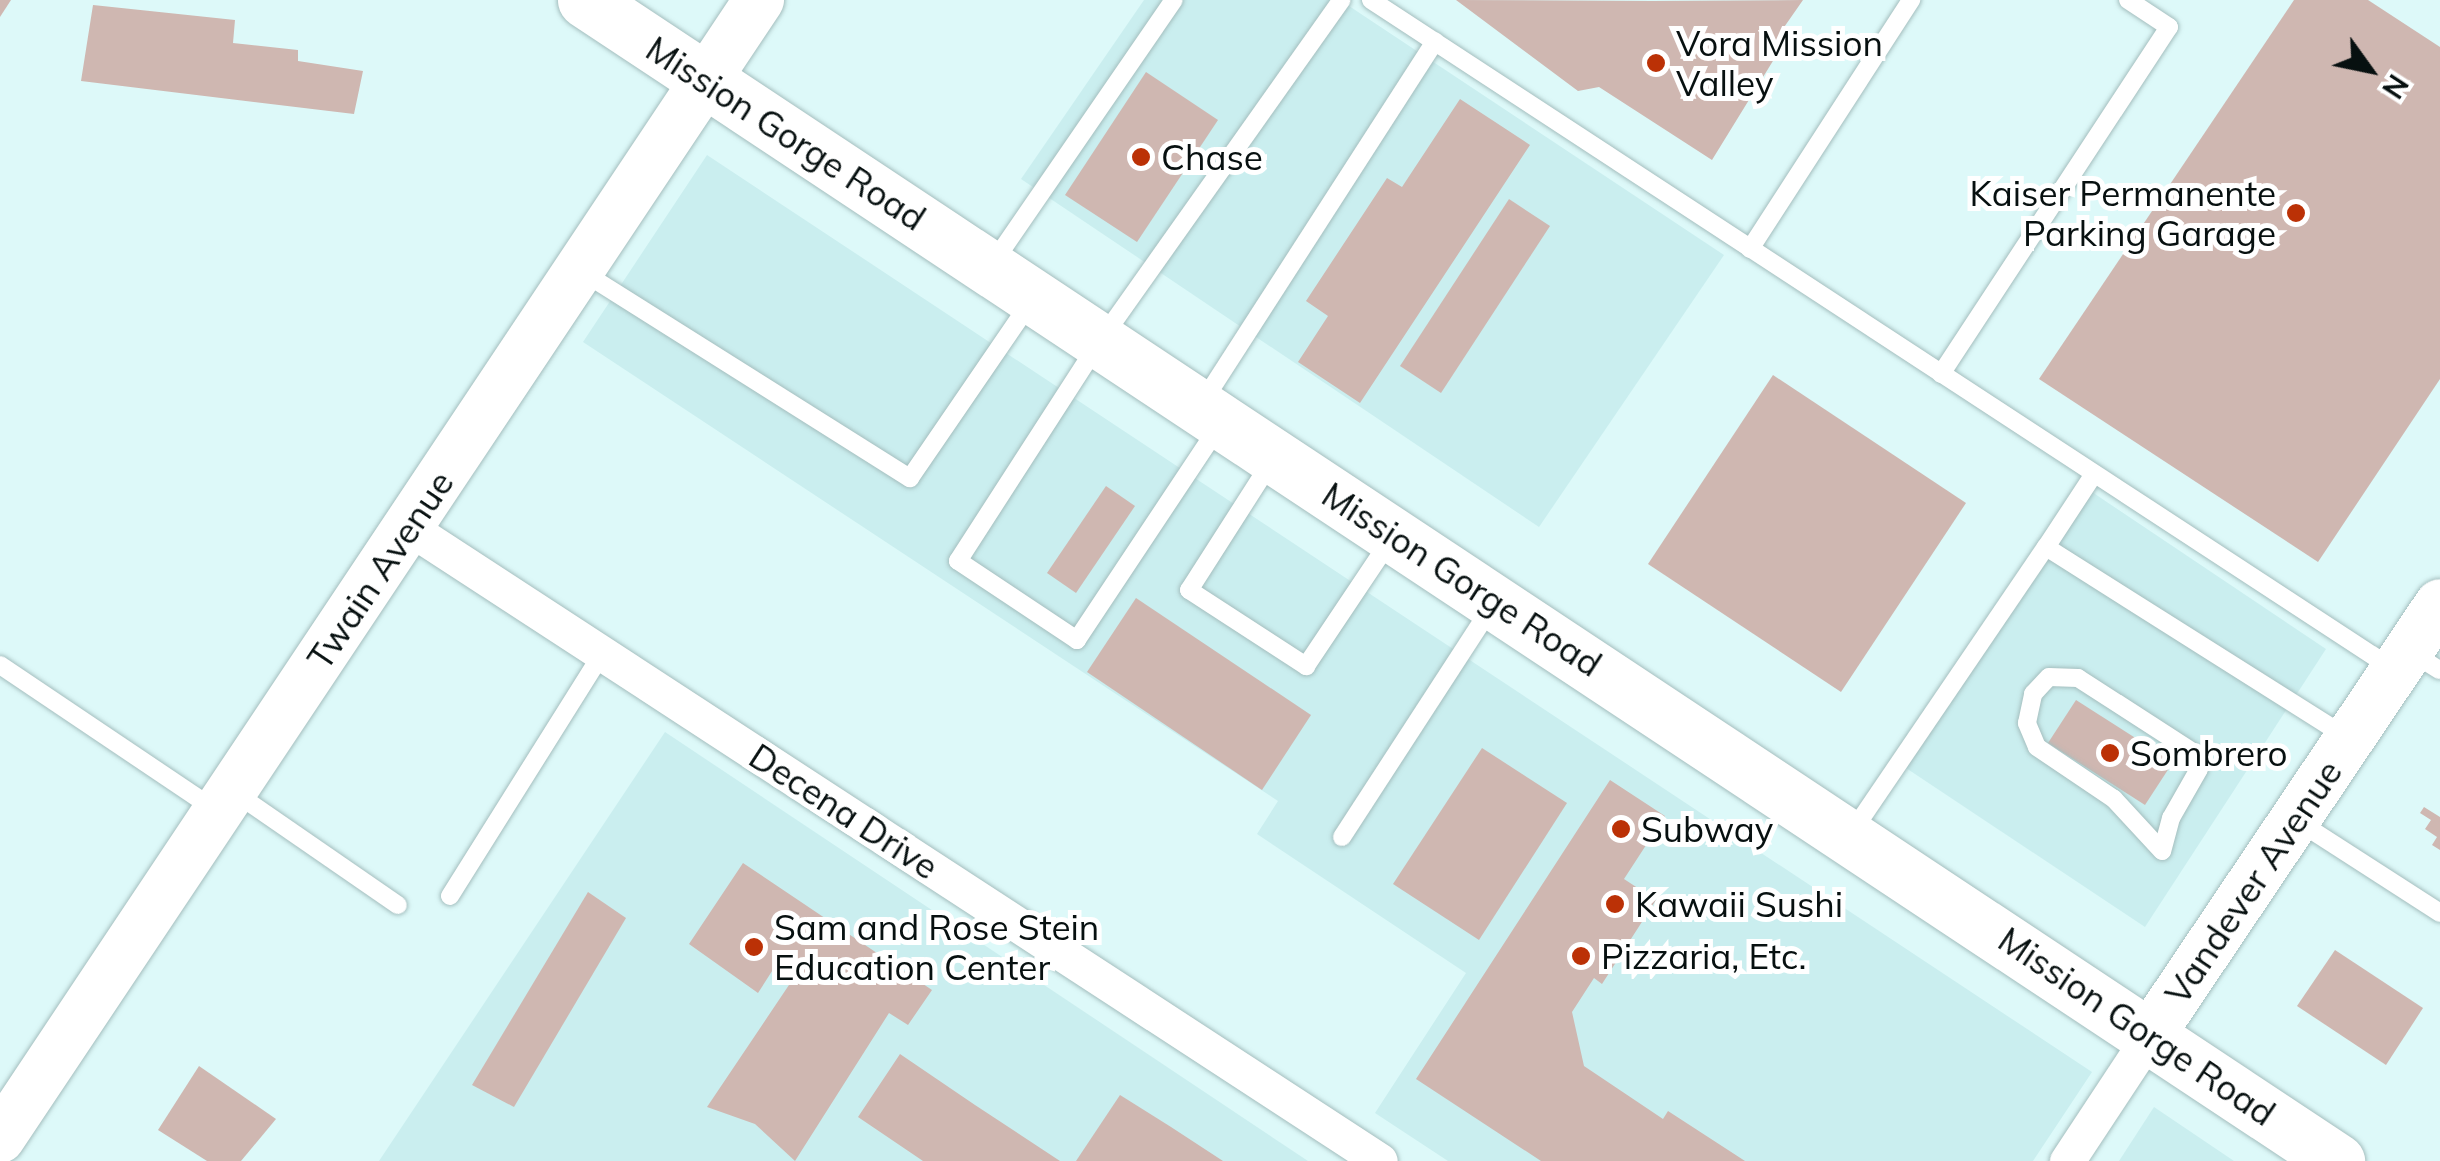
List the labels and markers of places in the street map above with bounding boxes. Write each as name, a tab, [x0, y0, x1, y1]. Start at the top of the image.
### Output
place label: Vora Mission Valley	[1676, 22, 1883, 104]
marker: Vora Mission Valley	[1645, 52, 1667, 74]
place label: Chase	[1161, 136, 1263, 178]
marker: Chase	[1130, 146, 1152, 168]
place label: Kaiser Permanente Parking Garage	[1970, 172, 2276, 254]
marker: Kaiser Permanente Parking Garage	[2285, 202, 2307, 224]
place label: Sombrero	[2130, 732, 2288, 774]
marker: Sombrero	[2099, 742, 2121, 764]
place label: Subway	[1641, 808, 1773, 850]
marker: Subway	[1610, 818, 1632, 840]
place label: Kawaii Sushi	[1635, 883, 1843, 925]
marker: Kawaii Sushi	[1604, 893, 1626, 915]
place label: Sam and Rose Stein Education Center	[774, 906, 1099, 988]
place label: Pizzaria, Etc.	[1601, 935, 1807, 977]
marker: Sam and Rose Stein Education Center	[743, 936, 765, 958]
marker: Pizzaria, Etc.	[1570, 945, 1592, 967]

